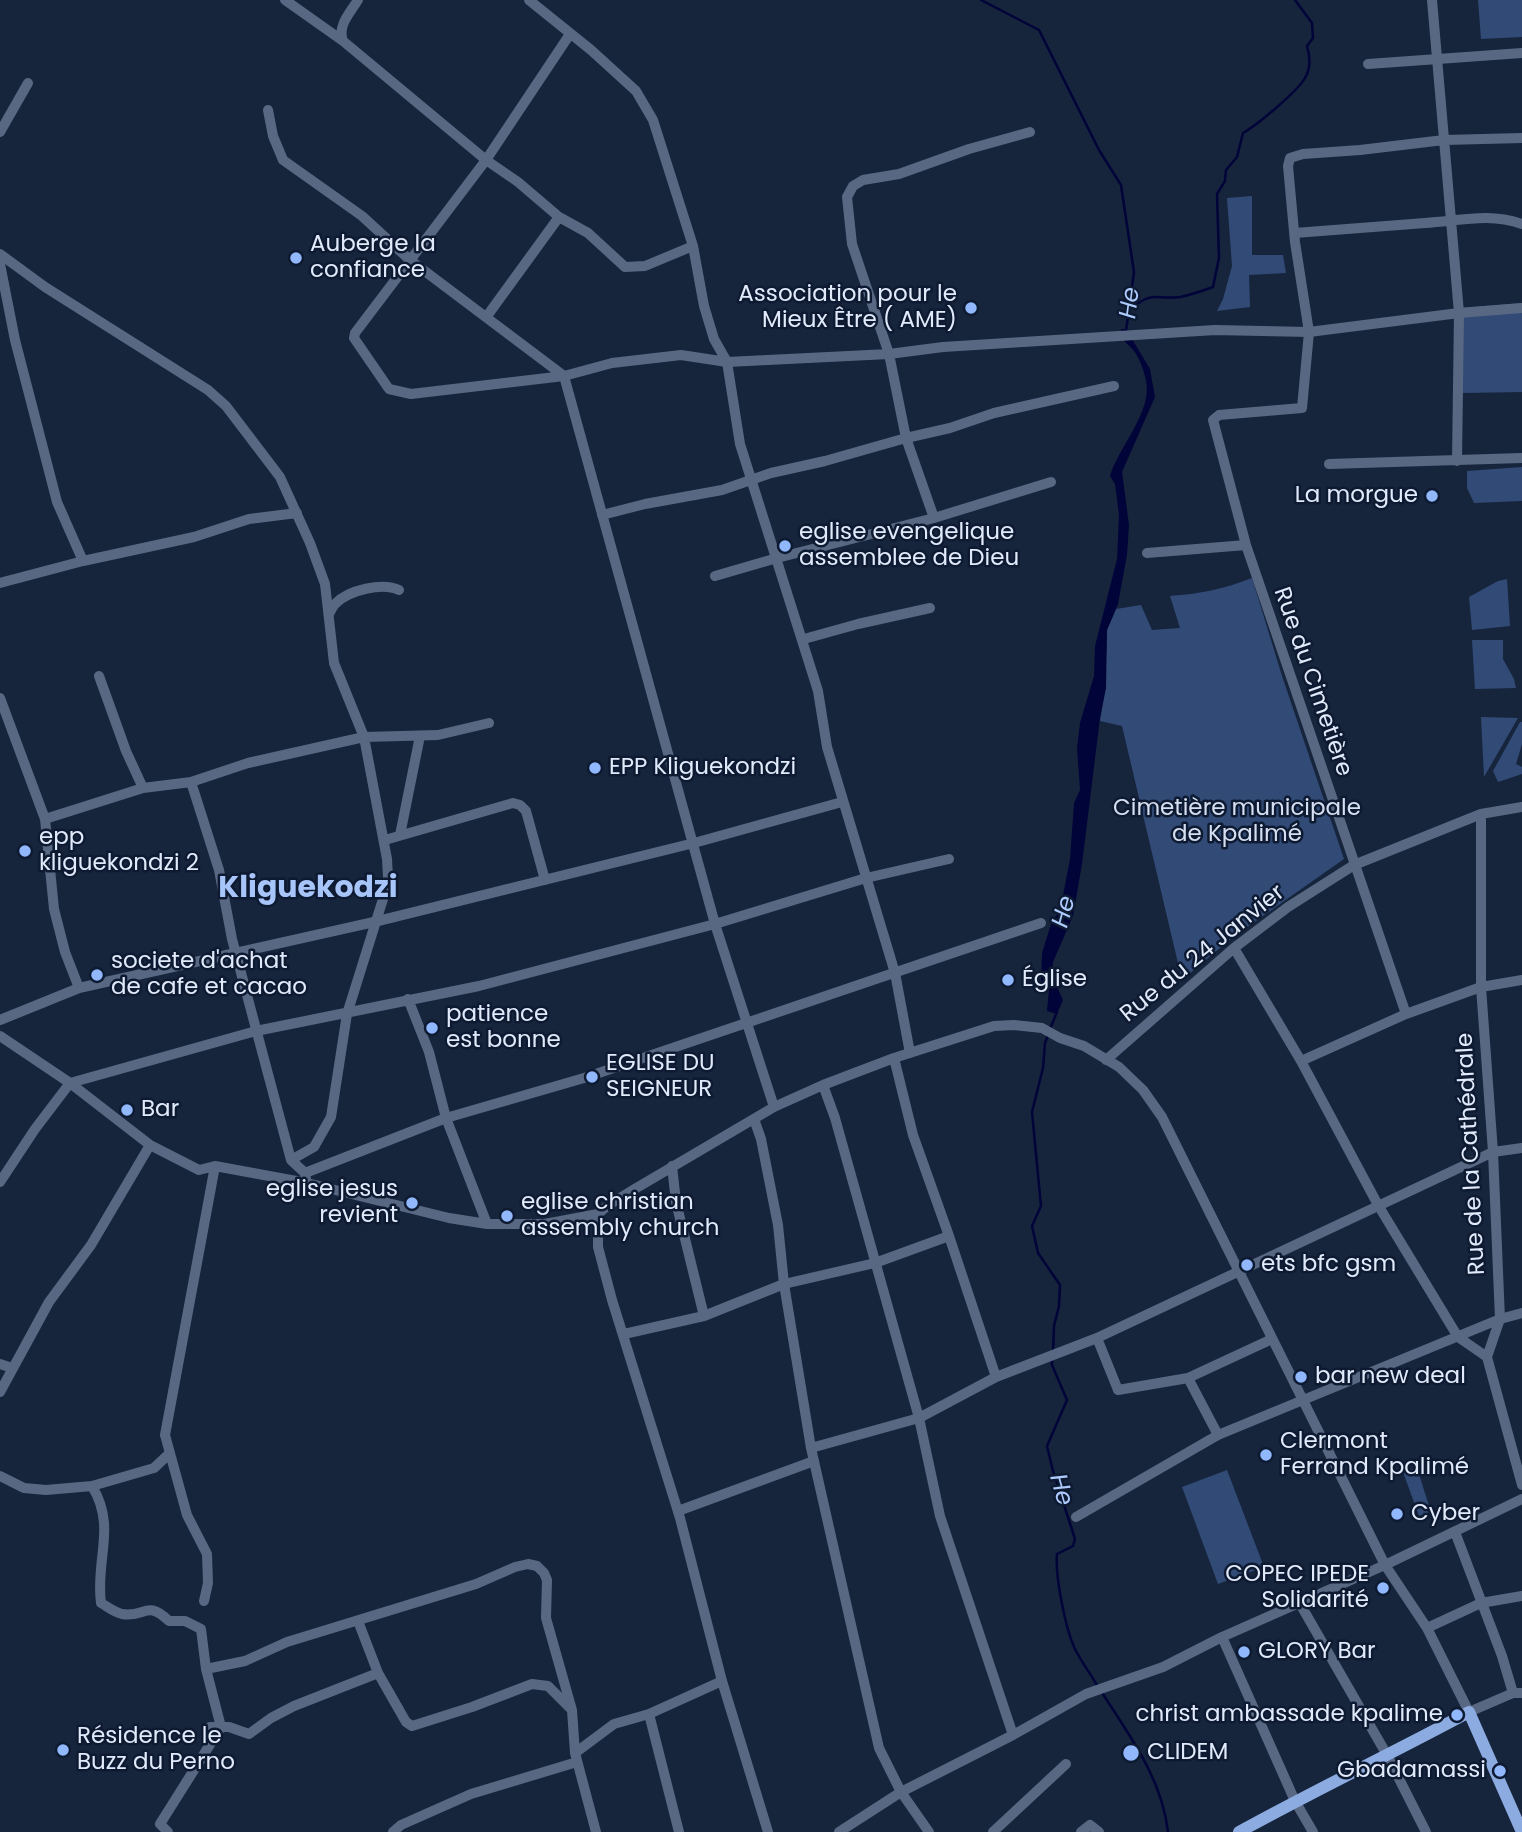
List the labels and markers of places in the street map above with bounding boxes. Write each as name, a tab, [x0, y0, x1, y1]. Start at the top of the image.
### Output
place label: Auberge la confiance	[310, 231, 436, 285]
marker: Auberge la confiance	[288, 250, 304, 266]
place label: Association pour le Mieux Être ( AME)	[738, 281, 957, 335]
marker: Association pour le Mieux Être ( AME)	[963, 300, 979, 316]
place label: La morgue	[1295, 482, 1418, 510]
marker: La morgue	[1424, 488, 1440, 504]
place label: eglise evengelique assemblee de Dieu	[799, 519, 1019, 573]
marker: eglise evengelique assemblee de Dieu	[777, 538, 793, 554]
place label: EPP Kliguekondzi	[609, 754, 796, 782]
marker: EPP Kliguekondzi	[587, 760, 603, 776]
place label: epp kliguekondzi 2	[39, 824, 199, 878]
marker: epp kliguekondzi 2	[17, 843, 33, 859]
place label: societe d'achat de cafe et cacao	[111, 948, 307, 1002]
place label: Église	[1022, 966, 1087, 994]
marker: societe d'achat de cafe et cacao	[89, 967, 105, 983]
marker: Église	[1000, 972, 1016, 988]
place label: patience est bonne	[446, 1001, 561, 1055]
marker: patience est bonne	[424, 1020, 440, 1036]
place label: EGLISE DU SEIGNEUR	[606, 1050, 715, 1104]
marker: EGLISE DU SEIGNEUR	[584, 1069, 600, 1085]
place label: Bar	[141, 1096, 179, 1124]
marker: Bar	[119, 1102, 135, 1118]
place label: eglise jesus revient	[266, 1176, 398, 1230]
place label: eglise christian assembly church	[521, 1189, 719, 1243]
marker: eglise jesus revient	[404, 1195, 420, 1211]
marker: eglise christian assembly church	[499, 1208, 515, 1224]
place label: ets bfc gsm	[1261, 1251, 1396, 1279]
marker: ets bfc gsm	[1239, 1257, 1255, 1273]
place label: bar new deal	[1315, 1363, 1466, 1391]
marker: bar new deal	[1293, 1369, 1309, 1385]
place label: Clermont Ferrand Kpalimé	[1280, 1428, 1469, 1482]
marker: Clermont Ferrand Kpalimé	[1258, 1447, 1274, 1463]
place label: Cyber	[1411, 1500, 1480, 1528]
marker: Cyber	[1389, 1506, 1405, 1522]
place label: COPEC IPEDE Solidarité	[1225, 1561, 1369, 1615]
marker: COPEC IPEDE Solidarité	[1375, 1580, 1391, 1596]
place label: GLORY Bar	[1258, 1638, 1376, 1666]
marker: GLORY Bar	[1236, 1644, 1252, 1660]
place label: christ ambassade kpalime	[1136, 1701, 1443, 1729]
marker: christ ambassade kpalime	[1449, 1707, 1465, 1723]
place label: Résidence le Buzz du Perno	[77, 1723, 235, 1777]
place label: CLIDEM	[1147, 1739, 1228, 1767]
marker: Résidence le Buzz du Perno	[55, 1742, 71, 1758]
marker: CLIDEM	[1121, 1743, 1141, 1763]
place label: Gbadamassi	[1337, 1757, 1486, 1785]
marker: Gbadamassi	[1492, 1763, 1508, 1779]

